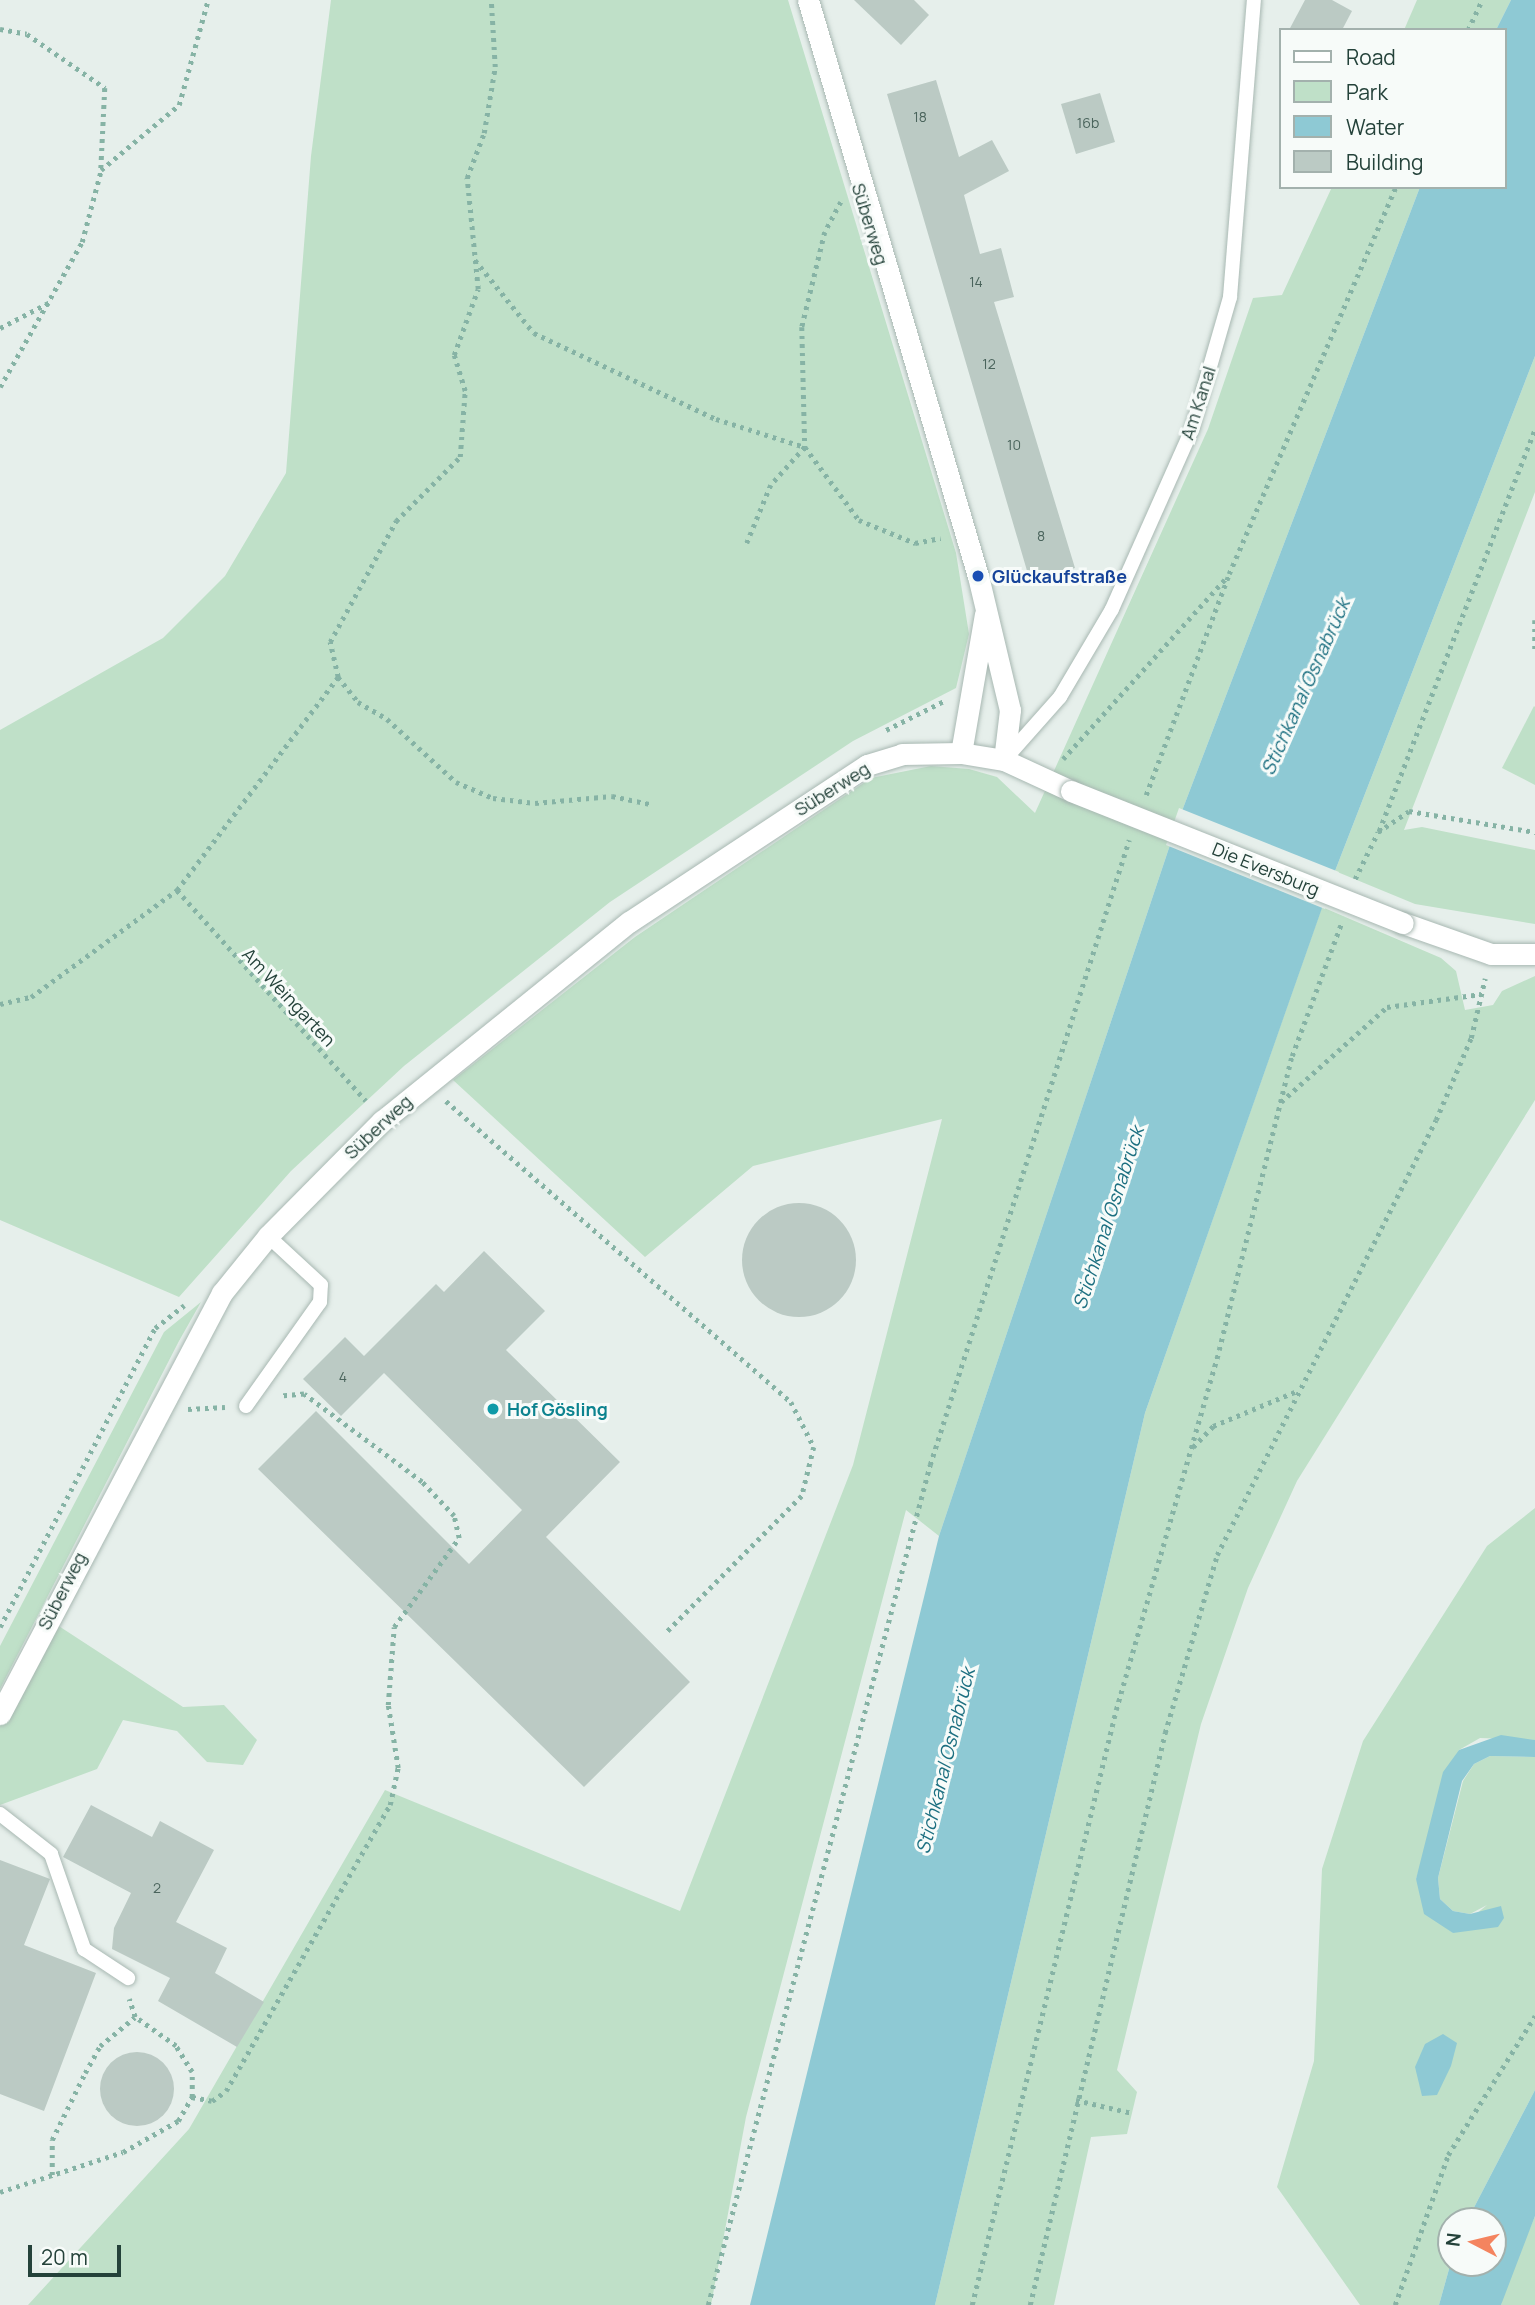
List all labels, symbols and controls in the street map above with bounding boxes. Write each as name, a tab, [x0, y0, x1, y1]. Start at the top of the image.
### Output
legend	[1280, 28, 1507, 189]
text: Road	[1346, 43, 1396, 71]
text: Park	[1346, 78, 1388, 106]
house number: 18	[913, 109, 927, 125]
text: Water	[1346, 113, 1404, 141]
house number: 16b	[1077, 115, 1099, 131]
text: Building	[1346, 148, 1423, 176]
street label: Süberweg	[847, 181, 893, 267]
house number: 14	[969, 274, 983, 290]
house number: 12	[982, 356, 996, 372]
street label: Am Kanal	[1176, 364, 1220, 442]
house number: 10	[1007, 437, 1021, 453]
house number: 8	[1037, 528, 1045, 544]
place label: Glückaufstraße	[992, 565, 1127, 587]
marker: Glückaufstraße	[970, 568, 986, 584]
water label: Stichkanal Osnabrück	[1257, 595, 1355, 779]
street label: Süberweg	[791, 758, 873, 820]
street label: Die Eversburg	[1209, 838, 1323, 900]
street label: Am Weingarten	[238, 943, 340, 1051]
street label: Süberweg	[340, 1090, 416, 1164]
water label: Stichkanal Osnabrück	[1069, 1124, 1149, 1312]
house number: 4	[339, 1369, 347, 1385]
place label: Hof Gösling	[507, 1398, 608, 1420]
marker: Hof Gösling	[485, 1401, 501, 1417]
street label: Süberweg	[33, 1549, 91, 1633]
water label: Stichkanal Osnabrück	[912, 1666, 980, 1856]
house number: 2	[153, 1880, 161, 1896]
north arrow	[1437, 2207, 1507, 2277]
text: N	[1439, 2231, 1467, 2248]
scale bar	[32, 2232, 124, 2276]
text: 20 m	[41, 2243, 88, 2271]

